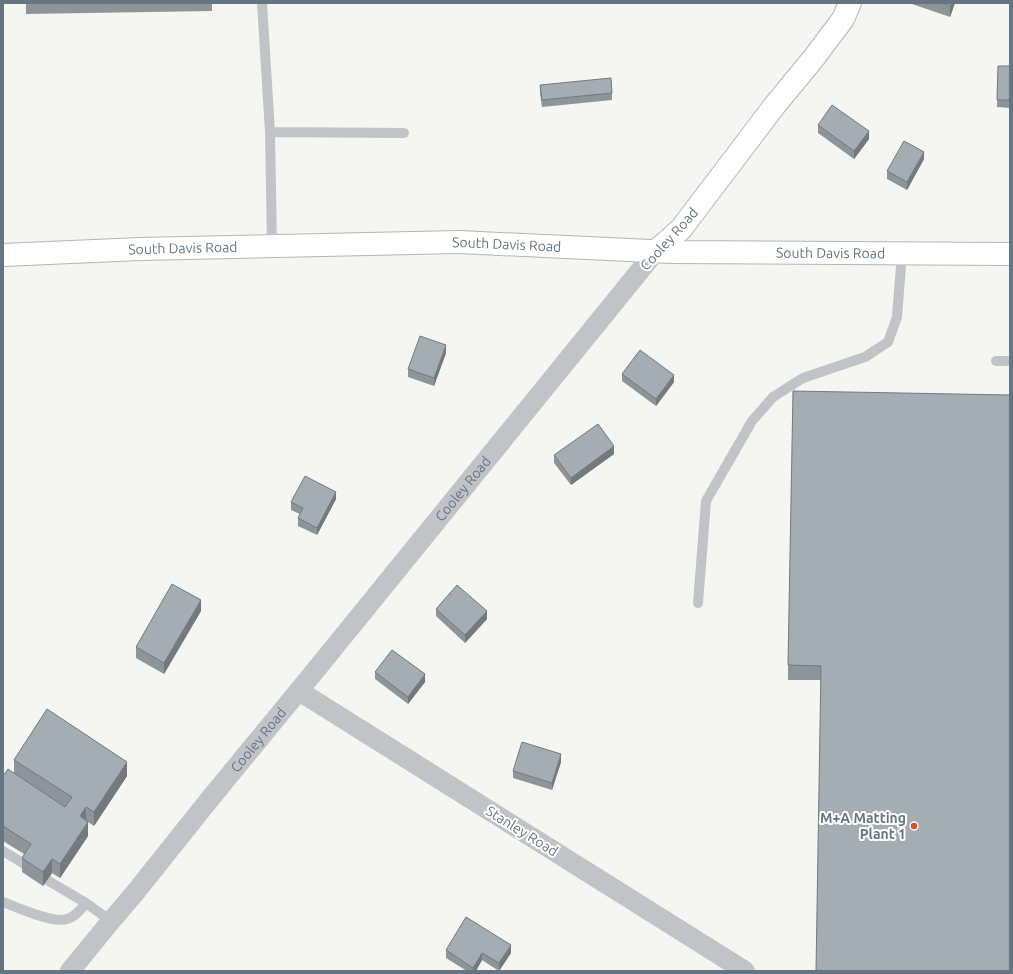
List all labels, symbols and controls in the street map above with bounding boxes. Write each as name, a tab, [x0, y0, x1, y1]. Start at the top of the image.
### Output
street label: Cooley Road	[637, 204, 701, 274]
street label: South Davis Road	[452, 234, 562, 255]
street label: South Davis Road	[128, 239, 238, 258]
street label: South Davis Road	[776, 245, 885, 261]
street label: Cooley Road	[432, 453, 494, 524]
street label: Cooley Road	[227, 705, 289, 775]
street label: Stanley Road	[483, 803, 561, 859]
place label: M+A Matting Plant 1	[820, 810, 906, 842]
marker: M+A Matting Plant 1	[909, 821, 919, 831]

